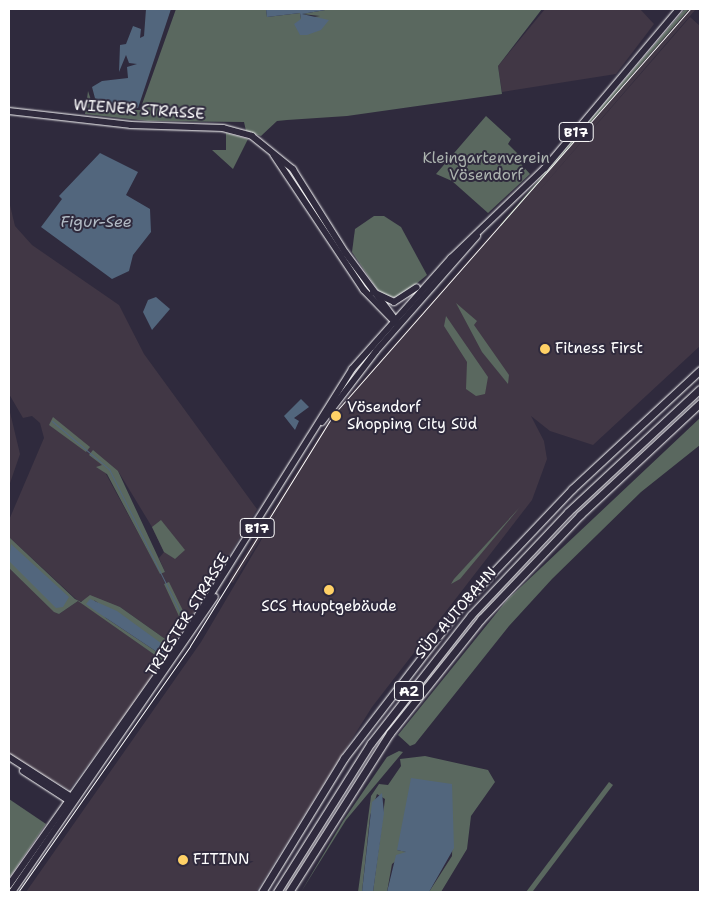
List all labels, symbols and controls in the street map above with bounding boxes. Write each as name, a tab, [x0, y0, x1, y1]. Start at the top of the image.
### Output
street label: WIENER STRASSE	[73, 96, 205, 124]
road number: B17	[558, 120, 594, 144]
park label: Kleingartenverein Vösendorf	[422, 149, 550, 184]
water label: Figur-See	[60, 212, 132, 232]
place label: Fitness First	[555, 340, 643, 358]
marker: Fitness First	[539, 343, 551, 355]
place label: Vösendorf Shopping City Süd	[347, 398, 477, 433]
marker: Vösendorf Shopping City Süd	[329, 409, 343, 423]
road number: B17	[240, 516, 274, 540]
street label: TRIESTER STRASSE	[143, 550, 233, 680]
street label: SÜD AUTOBAHN	[411, 564, 501, 662]
marker: SCS Hauptgebäude	[323, 584, 335, 596]
place label: SCS Hauptgebäude	[261, 598, 397, 616]
road number: A2	[393, 679, 425, 702]
place label: FITINN	[193, 851, 250, 869]
marker: FITINN	[177, 854, 189, 866]

